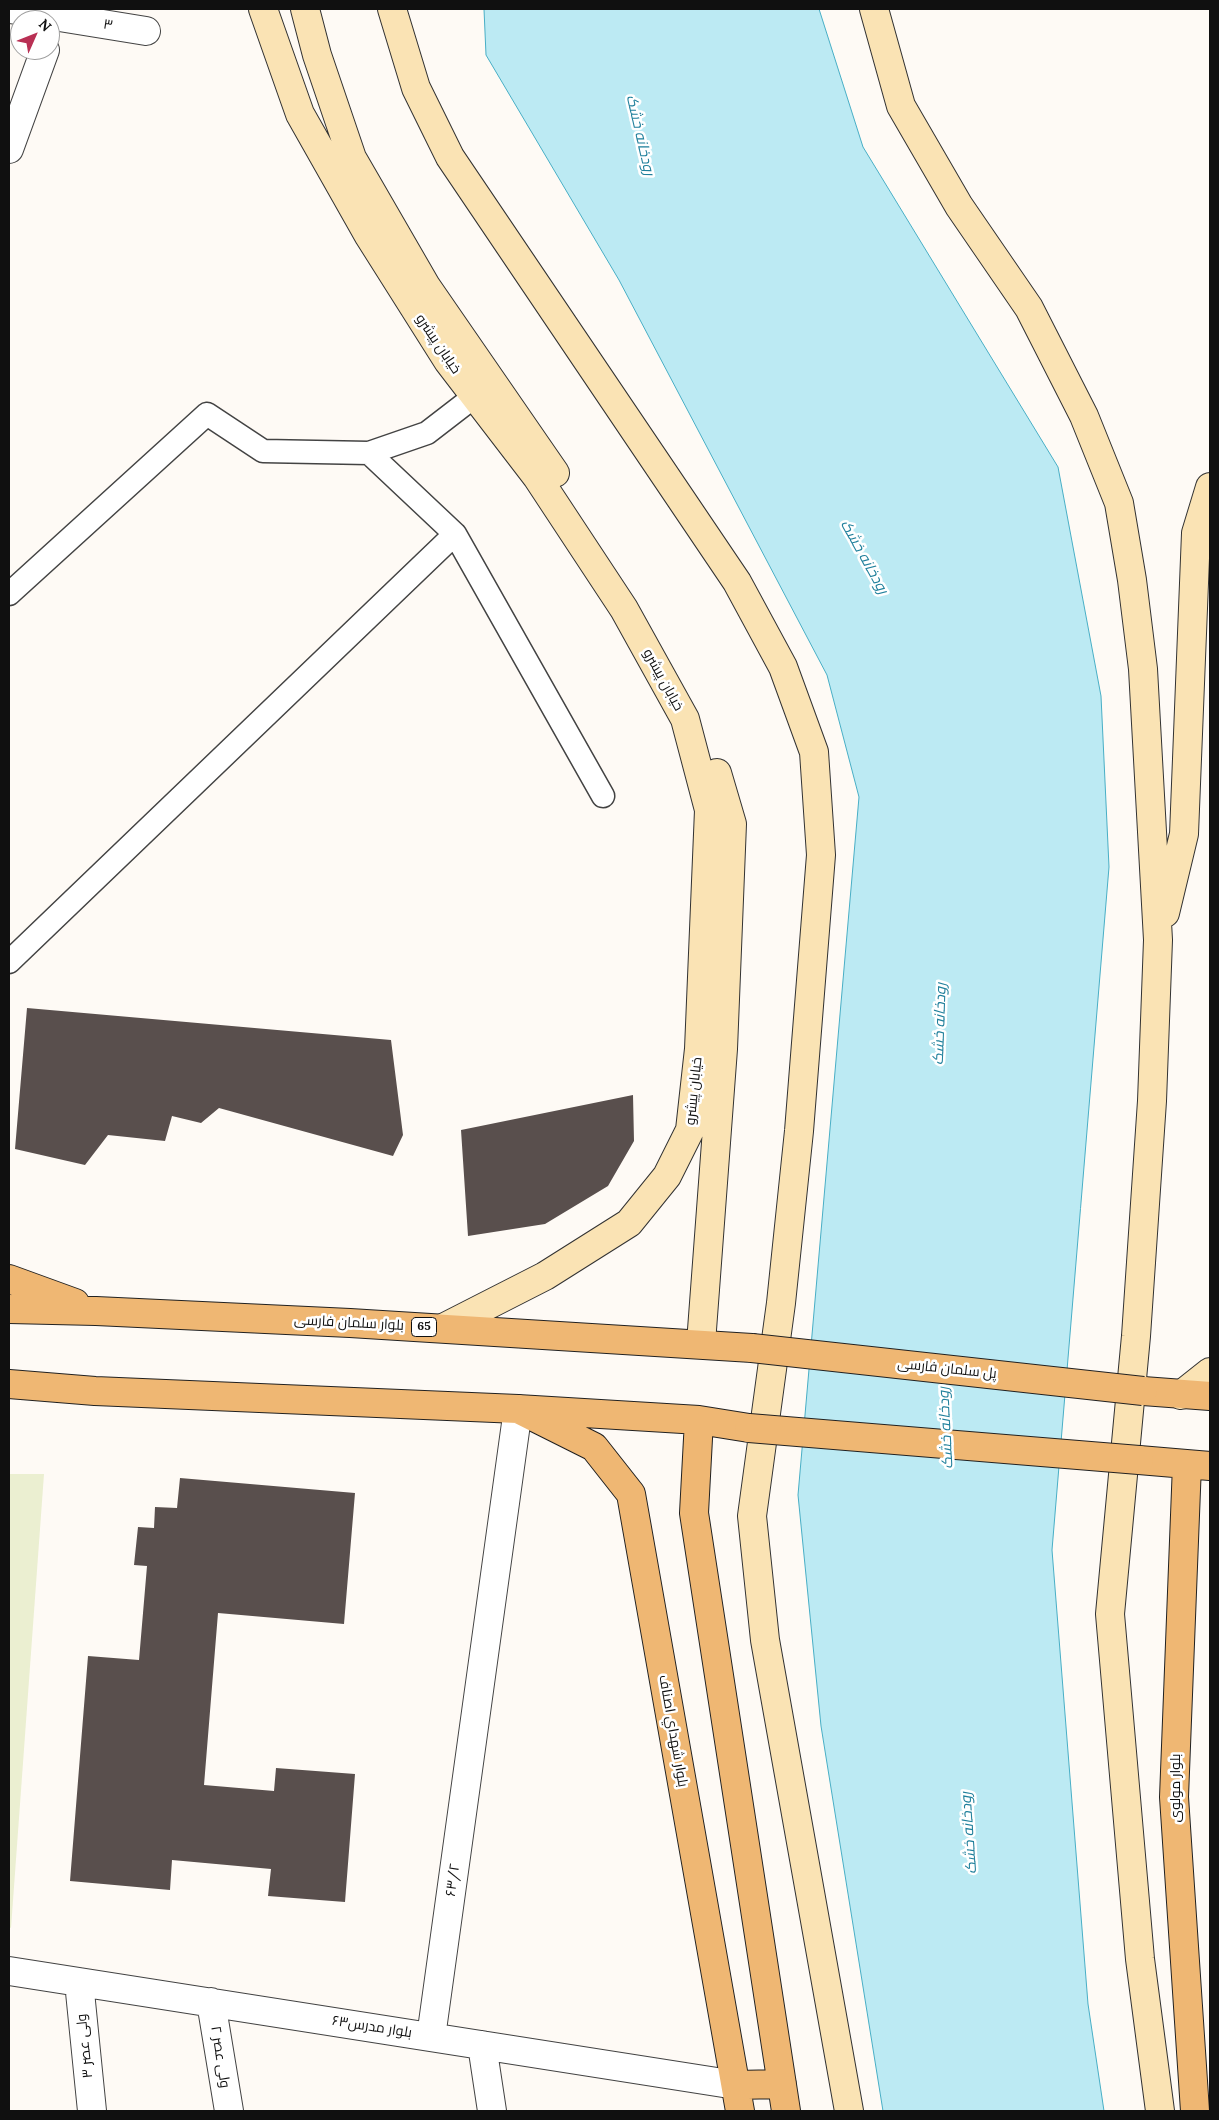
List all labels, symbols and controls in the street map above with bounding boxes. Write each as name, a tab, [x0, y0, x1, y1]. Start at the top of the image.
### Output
north arrow	[10, 10, 60, 60]
text: N	[35, 15, 55, 35]
street label: ۳	[102, 16, 114, 34]
water label: رودخانه خشک	[622, 93, 658, 177]
street label: خیابان پیشرو	[412, 311, 464, 377]
water label: رودخانه خشک	[836, 517, 892, 597]
street label: خیابان پیشرو	[639, 646, 687, 714]
water label: رودخانه خشک	[930, 983, 950, 1065]
street label: خیابان پیشرو	[682, 1056, 706, 1126]
street label: بلوار سلمان فارسی	[294, 1312, 404, 1334]
road number: 65	[412, 1318, 436, 1336]
street label: پل سلمان فارسی	[896, 1355, 998, 1383]
water label: رودخانه خشک	[935, 1386, 957, 1470]
street label: بلوار شهداي اصناف	[655, 1674, 691, 1788]
street label: بلوار مولوی	[1168, 1754, 1184, 1822]
water label: رودخانه خشک	[957, 1791, 981, 1875]
street label: ۶۳/۲	[442, 1862, 464, 1898]
street label: بلوار مدرس۶۳	[331, 2012, 413, 2042]
street label: ولی عصر ۳	[73, 2013, 97, 2079]
street label: ولی عصر ۲	[207, 2025, 233, 2089]

